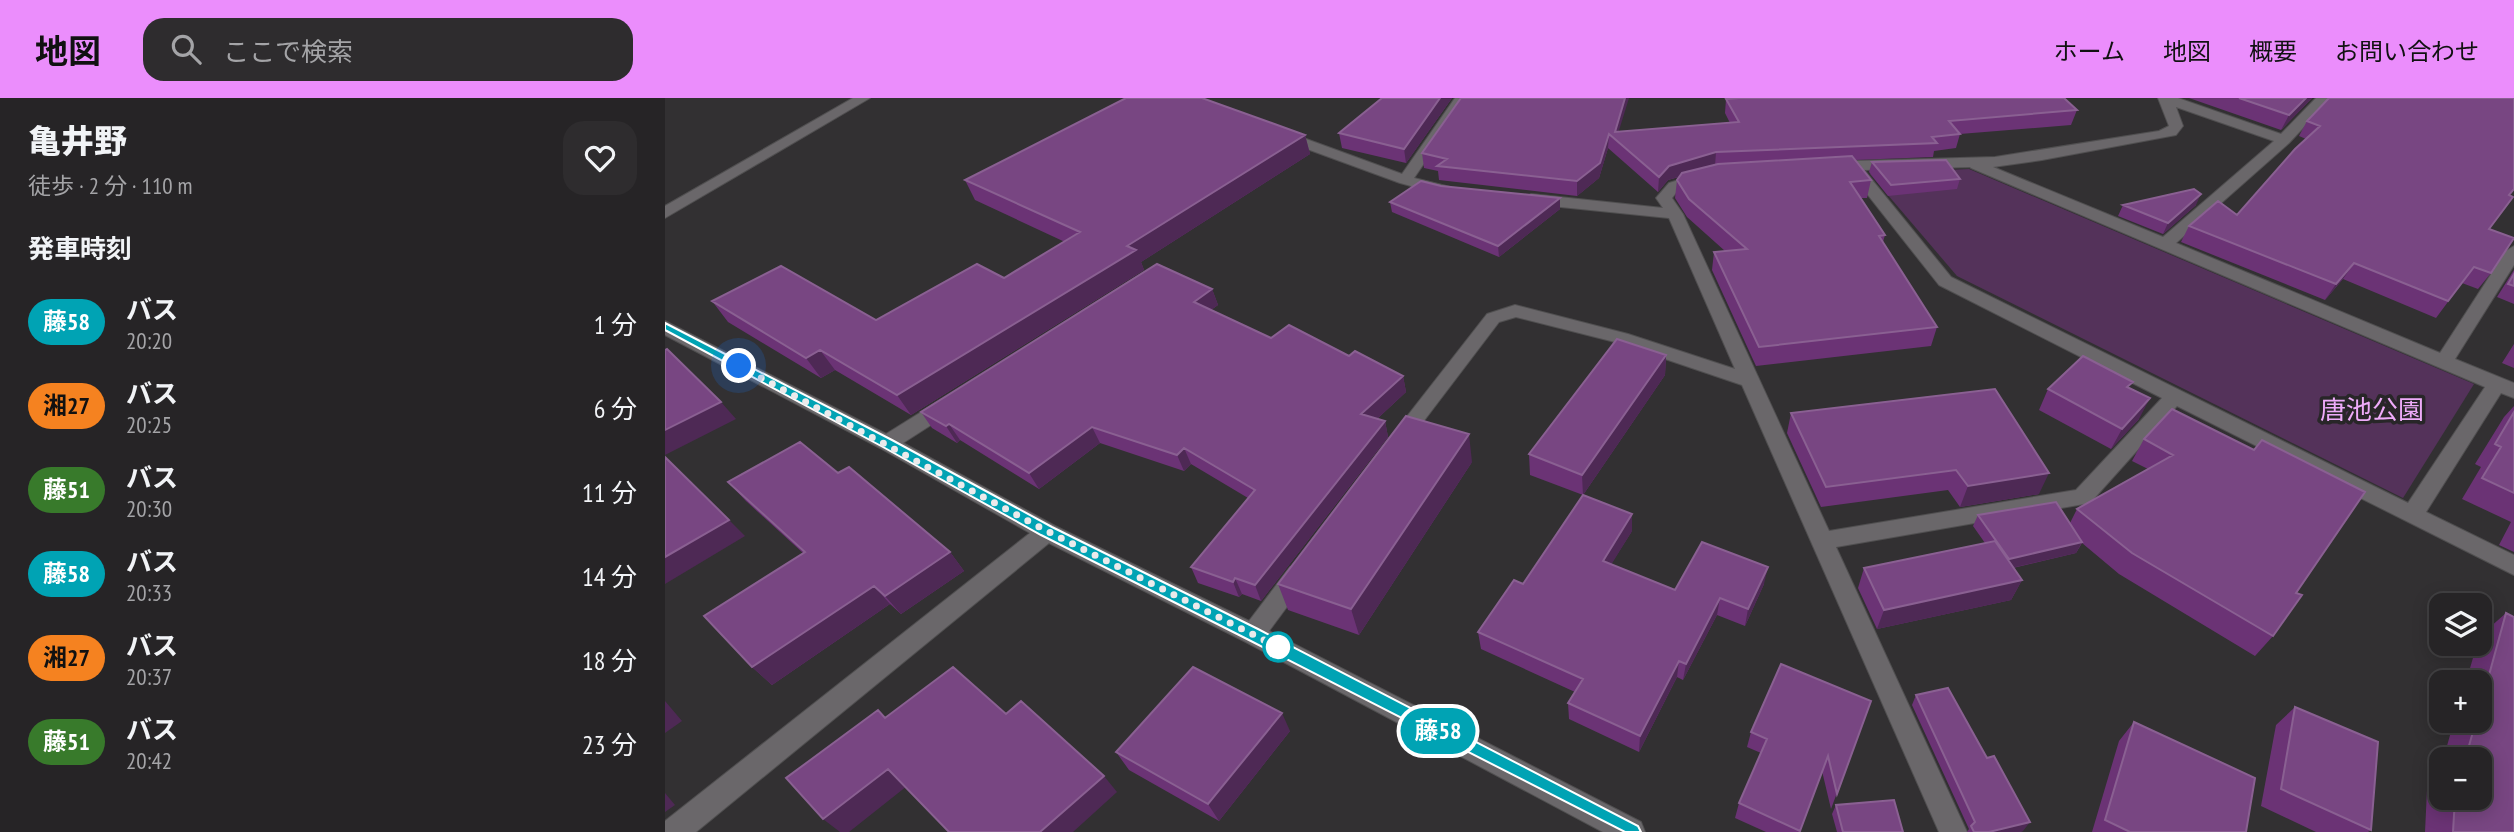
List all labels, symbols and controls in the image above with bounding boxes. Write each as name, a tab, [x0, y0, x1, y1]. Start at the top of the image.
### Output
search box	[143, 18, 633, 81]
text: 地図	[35, 29, 101, 72]
icon: search	[167, 30, 205, 68]
text: ここで検索	[223, 35, 353, 68]
text: ホーム	[2054, 36, 2125, 67]
text: 地図	[2163, 36, 2211, 67]
text: 概要	[2249, 36, 2297, 67]
text: お問い合わせ	[2335, 36, 2479, 67]
text: 亀井野	[28, 119, 127, 162]
button: heart	[563, 121, 637, 195]
text: 徒歩 · 2 分 · 110 m	[28, 171, 192, 200]
text: 発車時刻	[28, 232, 132, 265]
text: バス	[126, 293, 178, 326]
text: 藤58	[43, 306, 90, 337]
text: 1 分	[594, 308, 637, 341]
text: 20:20	[126, 326, 172, 355]
your location	[721, 348, 756, 383]
text: バス	[126, 377, 178, 410]
text: 湘27	[43, 390, 90, 421]
text: 6 分	[594, 392, 637, 425]
park label: 唐池公園	[2320, 393, 2424, 426]
text: 20:25	[126, 410, 172, 439]
text: バス	[126, 461, 178, 494]
text: 藤51	[43, 474, 90, 505]
text: 11 分	[582, 476, 637, 509]
text: 20:30	[126, 494, 172, 523]
text: バス	[126, 545, 178, 578]
text: 藤58	[43, 558, 90, 589]
text: 14 分	[582, 560, 637, 593]
text: 20:33	[126, 578, 172, 607]
map controls	[2429, 593, 2492, 810]
button: layers	[2429, 593, 2492, 656]
text: バス	[126, 629, 178, 662]
unlabelled marker	[1263, 632, 1293, 662]
text: 湘27	[43, 642, 90, 673]
text: 18 分	[582, 644, 637, 677]
text: 20:37	[126, 662, 172, 691]
button: +	[2429, 670, 2492, 733]
line badge: 藤58	[1398, 708, 1478, 754]
text: バス	[126, 713, 178, 746]
text: 藤58	[1415, 715, 1461, 746]
text: 藤51	[43, 726, 90, 757]
text: 23 分	[582, 728, 637, 761]
text: 20:42	[126, 746, 172, 775]
button: −	[2429, 747, 2492, 810]

